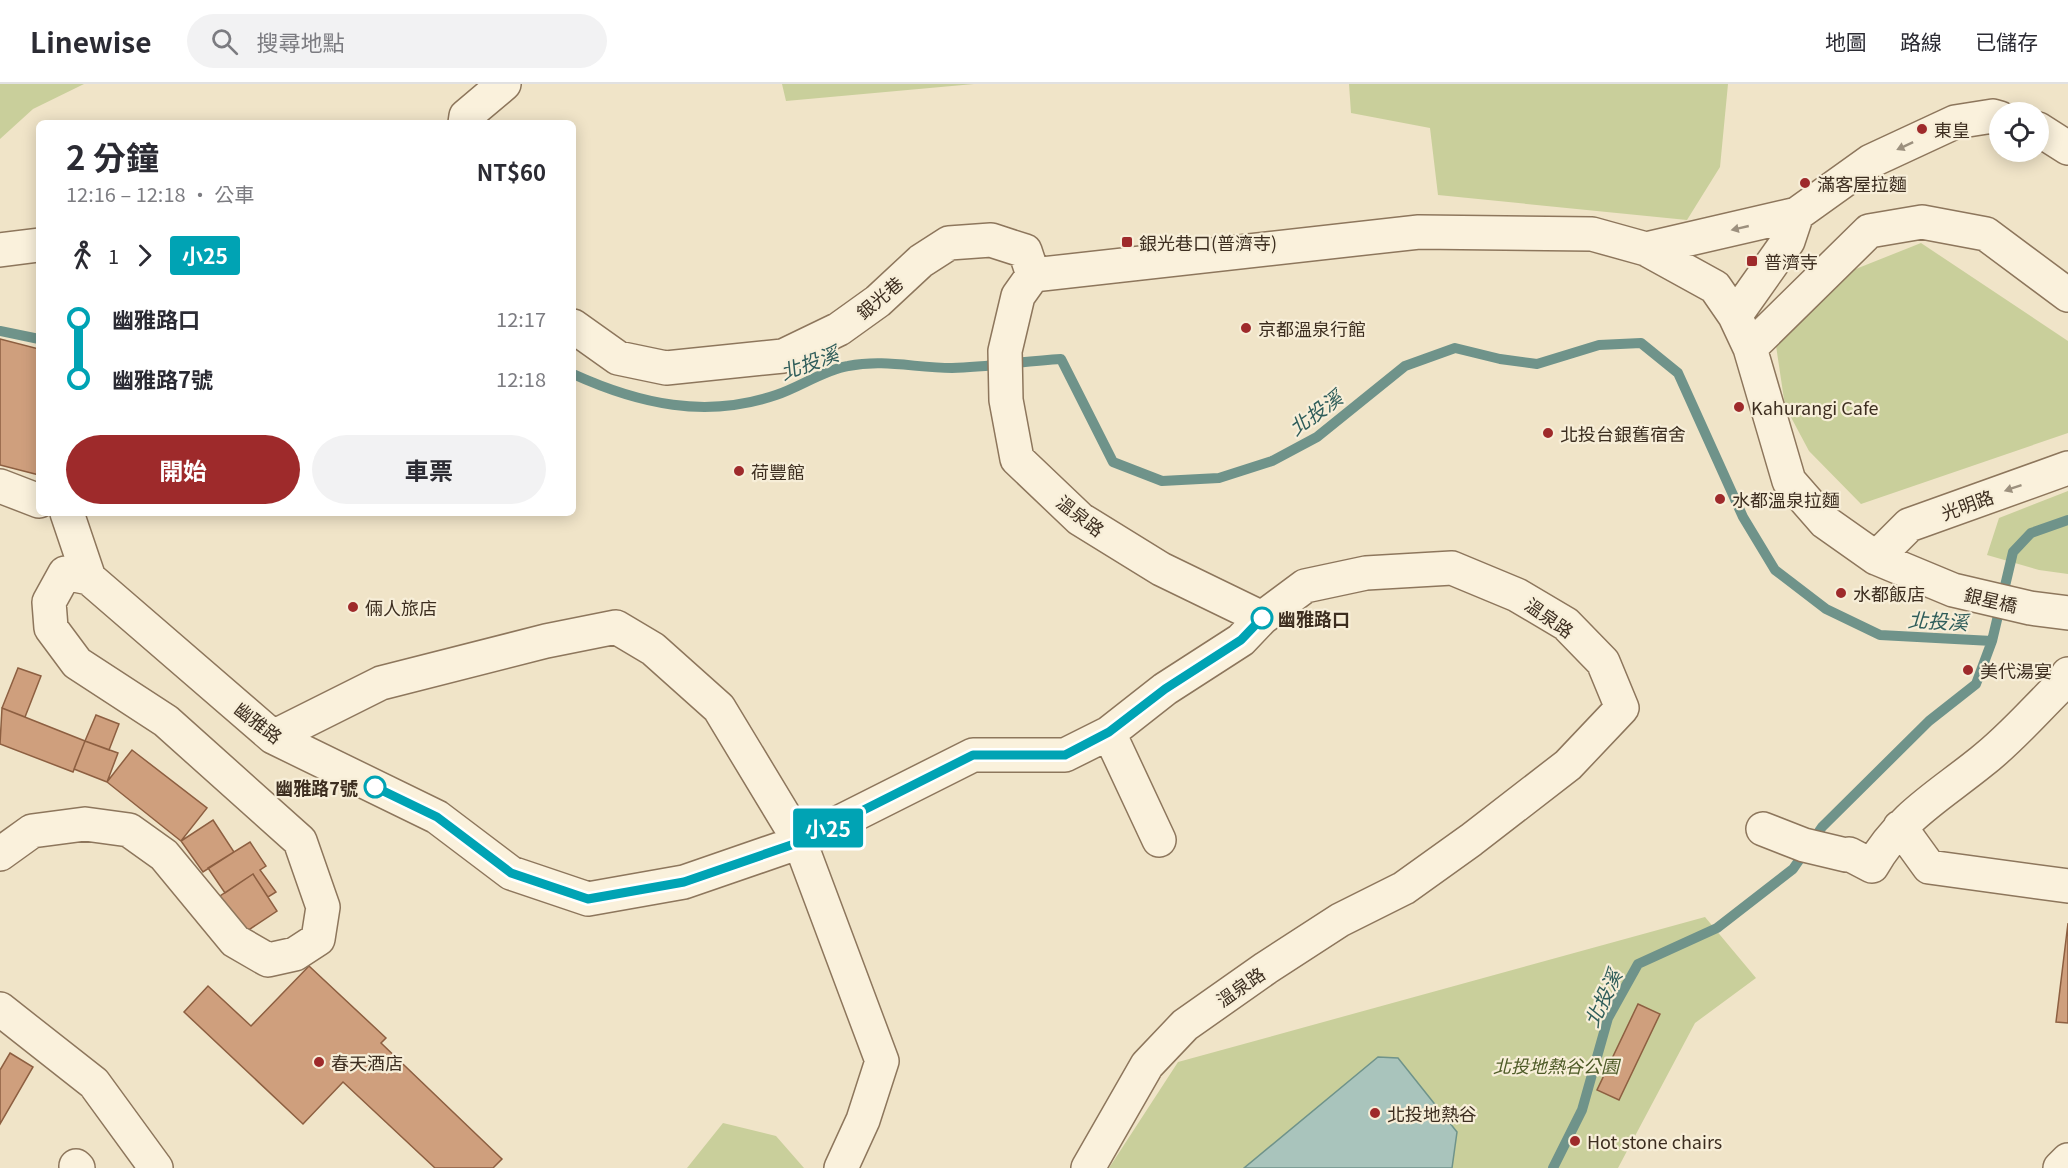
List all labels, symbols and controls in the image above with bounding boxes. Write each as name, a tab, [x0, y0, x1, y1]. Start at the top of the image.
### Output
search box	[187, 14, 607, 68]
text: Linewise	[30, 21, 151, 61]
icon: search	[208, 25, 241, 58]
text: 搜尋地點	[256, 25, 344, 57]
text: 地圖	[1825, 26, 1867, 56]
text: 路線	[1900, 26, 1942, 56]
text: 已儲存	[1975, 26, 2038, 56]
map controls	[1989, 102, 2049, 162]
button: locate	[1989, 102, 2049, 162]
place label: 東皇	[1934, 116, 1970, 142]
marker: 東皇	[1915, 122, 1929, 136]
text: 2 分鐘	[66, 132, 159, 180]
one-way arrow	[1896, 141, 1913, 150]
text: NT$60	[477, 155, 546, 187]
place label: 滿客屋拉麵	[1817, 170, 1907, 196]
marker: 滿客屋拉麵	[1798, 176, 1812, 190]
text: 12:16 – 12:18 · 公車	[66, 179, 255, 208]
one-way arrow	[1730, 223, 1749, 233]
place label: 銀光巷口(普濟寺)	[1139, 229, 1277, 255]
marker: 銀光巷口(普濟寺)	[1120, 235, 1134, 249]
icon: walk	[66, 239, 99, 272]
icon: forward	[128, 239, 161, 272]
text: 小25	[182, 240, 228, 270]
text: 1	[108, 241, 119, 270]
place label: 普濟寺	[1764, 248, 1818, 274]
marker: 普濟寺	[1745, 254, 1759, 268]
street label: 銀光巷	[850, 270, 908, 324]
text: 幽雅路口	[112, 302, 200, 334]
text: 12:17	[496, 304, 546, 333]
place label: 京都溫泉行館	[1258, 315, 1366, 341]
marker: 京都溫泉行館	[1239, 321, 1253, 335]
water label: 北投溪	[776, 337, 845, 386]
text: 幽雅路7號	[112, 362, 213, 394]
text: 12:18	[496, 364, 546, 393]
water label: 北投溪	[1282, 381, 1350, 441]
place label: Kahurangi Cafe	[1751, 394, 1879, 420]
marker: Kahurangi Cafe	[1732, 400, 1746, 414]
place label: 北投台銀舊宿舍	[1560, 420, 1686, 446]
marker: 北投台銀舊宿舍	[1541, 426, 1555, 440]
button: 開始	[66, 435, 300, 504]
button: 車票	[312, 435, 546, 504]
place label: 荷豐館	[751, 458, 805, 484]
marker: 荷豐館	[732, 464, 746, 478]
street label: 光明路	[1937, 483, 1997, 525]
one-way arrow	[2004, 483, 2022, 493]
place label: 水都溫泉拉麵	[1732, 486, 1840, 512]
street label: 溫泉路	[1052, 488, 1110, 542]
marker: 水都溫泉拉麵	[1713, 492, 1727, 506]
place label: 水都飯店	[1853, 580, 1925, 606]
street label: 銀星橋	[1962, 580, 2020, 618]
marker: 水都飯店	[1834, 586, 1848, 600]
street label: 溫泉路	[1520, 591, 1580, 643]
place label: 倆人旅店	[365, 594, 437, 620]
marker: 倆人旅店	[346, 600, 360, 614]
water label: 北投溪	[1907, 604, 1972, 636]
place label: 幽雅路口	[1278, 605, 1350, 631]
marker: 幽雅路口	[1251, 607, 1273, 629]
place label: 美代湯宴	[1980, 657, 2052, 683]
marker: 美代湯宴	[1961, 663, 1975, 677]
street label: 幽雅路	[230, 695, 288, 749]
place label: 幽雅路7號	[275, 774, 358, 800]
marker: 幽雅路7號	[364, 776, 386, 798]
line badge: 小25	[794, 808, 862, 848]
text: 小25	[805, 813, 851, 843]
street label: 溫泉路	[1210, 960, 1270, 1012]
water label: 北投溪	[1576, 962, 1629, 1031]
place label: 春天酒店	[331, 1049, 403, 1075]
park label: 北投地熱谷公園	[1493, 1052, 1622, 1078]
marker: 春天酒店	[312, 1055, 326, 1069]
place label: 北投地熱谷	[1387, 1100, 1477, 1126]
marker: 北投地熱谷	[1368, 1106, 1382, 1120]
place label: Hot stone chairs	[1587, 1128, 1722, 1154]
marker: Hot stone chairs	[1568, 1134, 1582, 1148]

